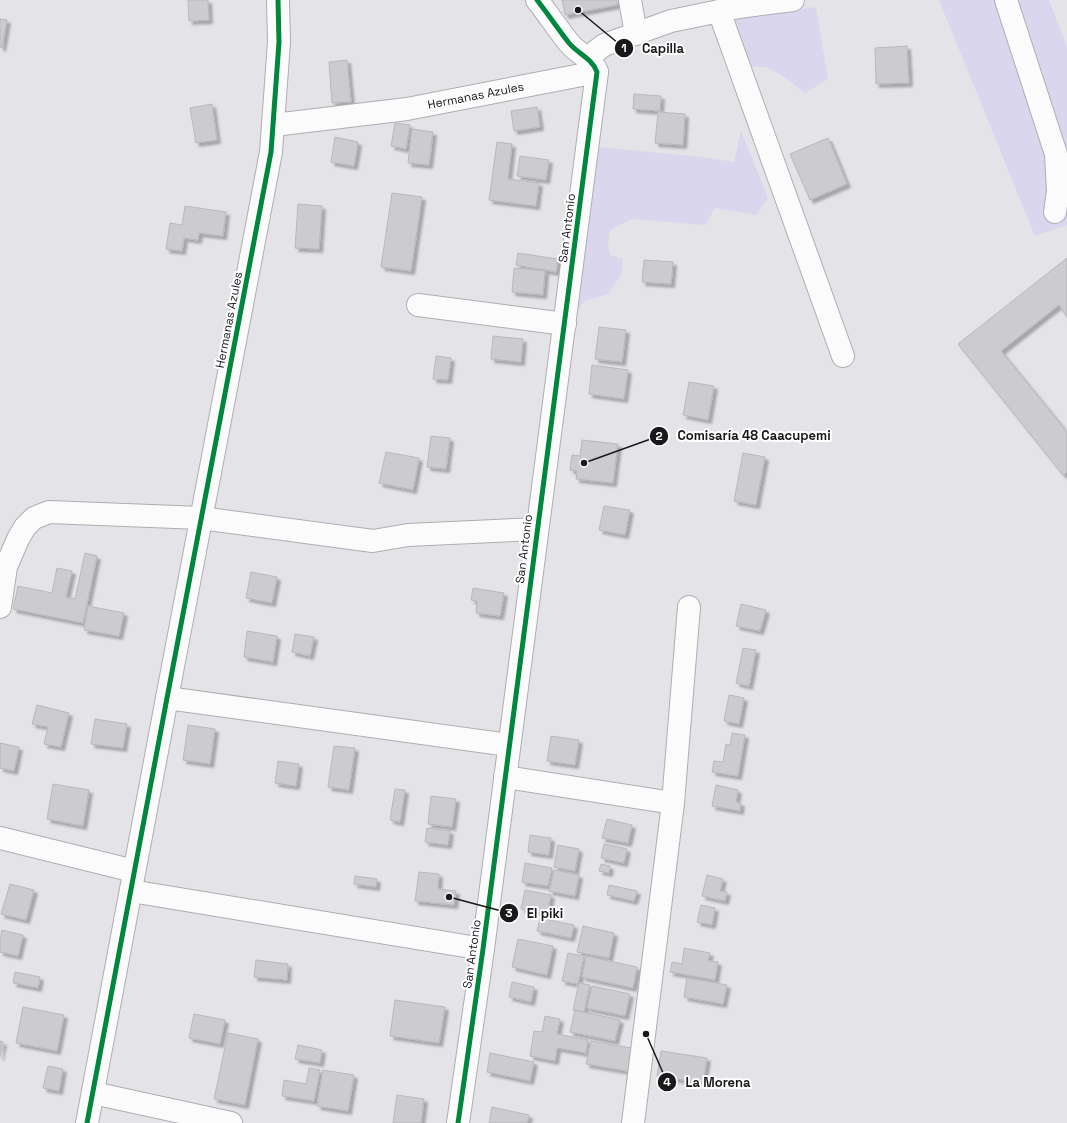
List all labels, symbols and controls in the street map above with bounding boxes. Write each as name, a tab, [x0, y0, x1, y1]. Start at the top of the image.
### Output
callout: Capilla	[614, 36, 692, 61]
text: 1	[621, 40, 627, 56]
text: Capilla	[642, 40, 685, 57]
street label: Hermanas Azules	[426, 78, 525, 113]
street label: San Antonio	[555, 192, 579, 264]
street label: Hermanas Azules	[212, 271, 246, 369]
callout: Comisaría 48 Caacupemi	[649, 423, 839, 448]
text: Comisaría 48 Caacupemi	[677, 427, 831, 444]
text: 2	[655, 428, 663, 444]
street label: San Antonio	[512, 513, 536, 585]
callout: El piki	[499, 901, 571, 926]
text: 3	[505, 905, 513, 921]
text: El piki	[527, 905, 563, 922]
street label: San Antonio	[459, 918, 485, 990]
callout: La Morena	[657, 1070, 759, 1095]
text: 4	[663, 1074, 671, 1090]
text: La Morena	[685, 1074, 751, 1091]

